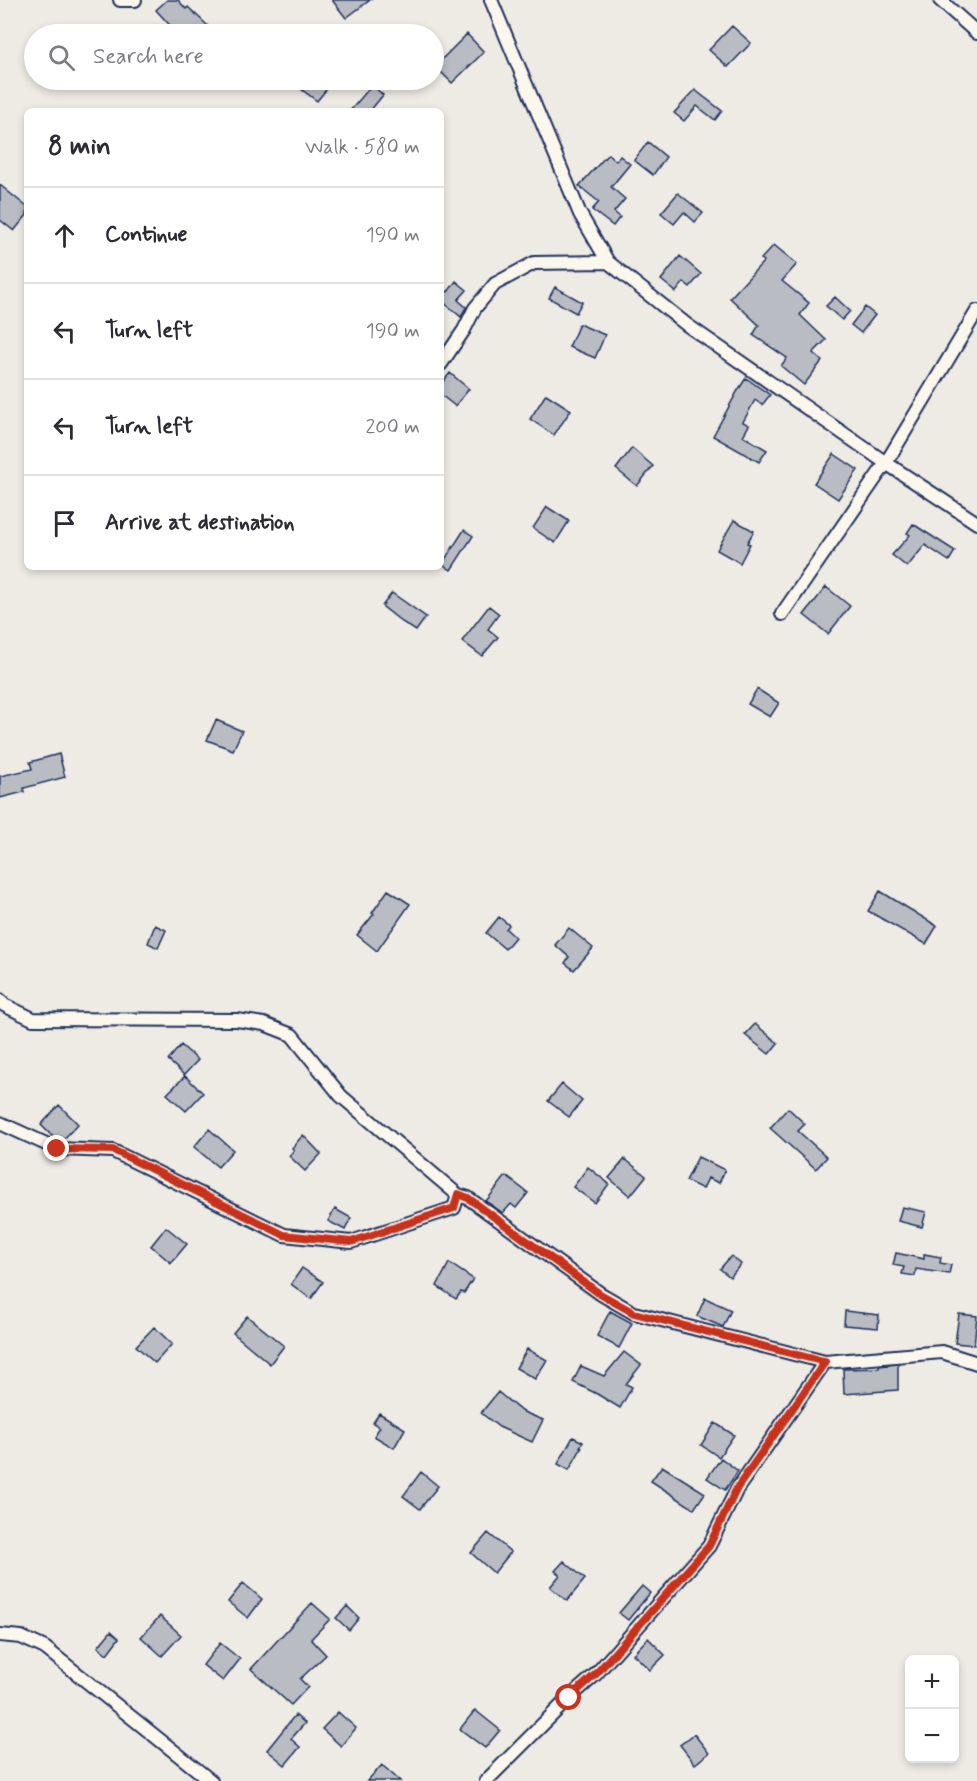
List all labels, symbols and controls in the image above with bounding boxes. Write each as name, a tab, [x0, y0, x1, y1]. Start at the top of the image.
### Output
search box	[24, 24, 444, 90]
icon: search	[45, 41, 78, 74]
text: Search here	[93, 43, 204, 71]
text: 8 min	[48, 130, 111, 164]
text: Walk · 580 m	[305, 134, 420, 161]
icon: ahead	[48, 219, 81, 252]
text: Continue	[105, 221, 187, 249]
text: 190 m	[366, 222, 420, 249]
icon: left	[48, 315, 81, 348]
text: Turn left	[105, 317, 193, 345]
text: 190 m	[366, 318, 420, 345]
icon: left	[48, 411, 81, 444]
text: Turn left	[105, 413, 193, 441]
text: 200 m	[365, 414, 420, 441]
icon: arrive	[48, 507, 81, 540]
text: Arrive at destination	[105, 509, 295, 537]
route end	[43, 1135, 69, 1161]
map controls	[905, 1655, 959, 1763]
button: +	[905, 1655, 959, 1709]
route start	[555, 1684, 581, 1710]
button: −	[905, 1709, 959, 1763]

